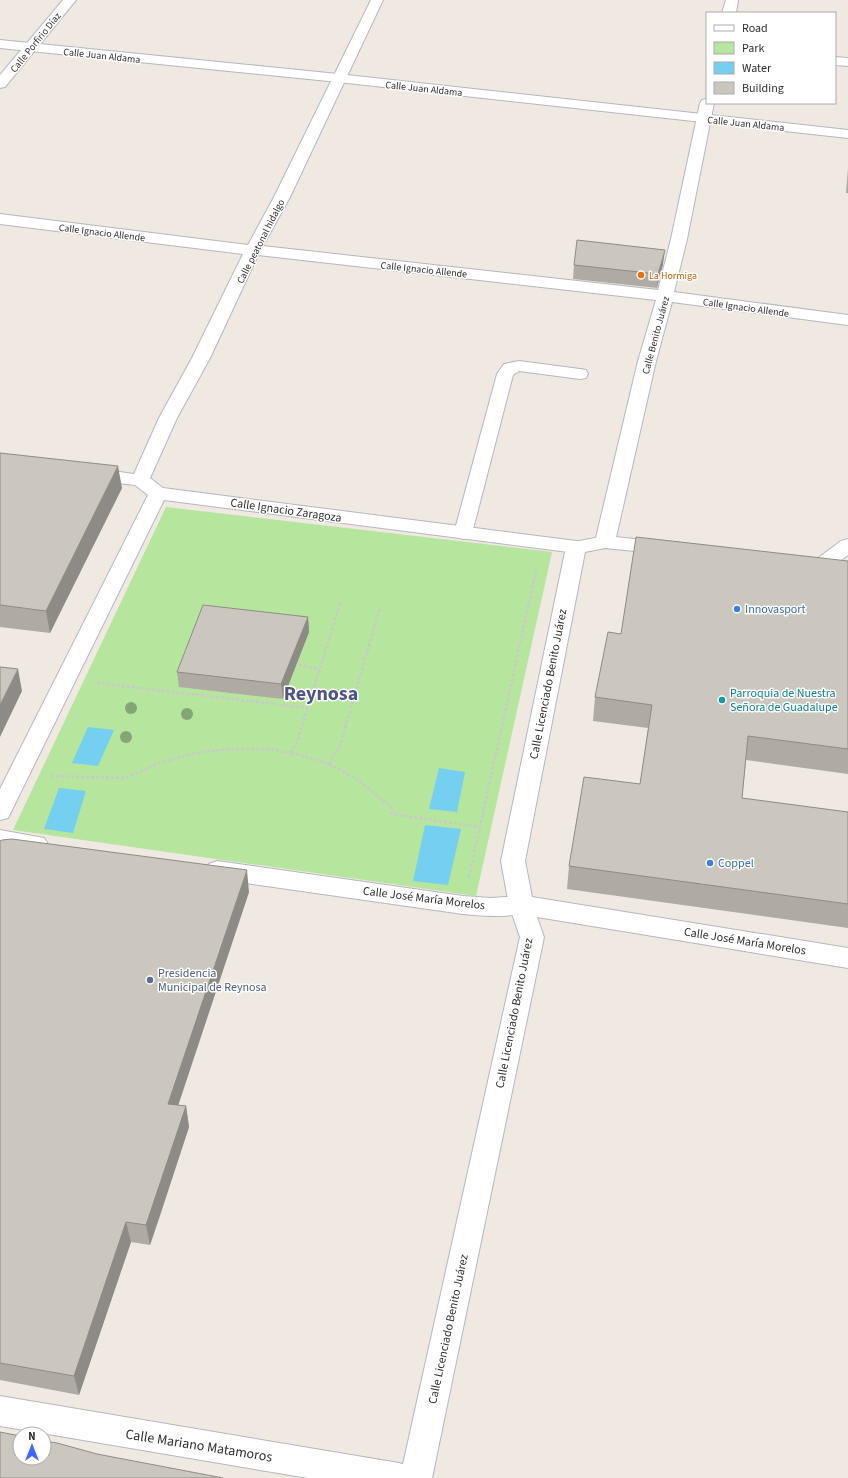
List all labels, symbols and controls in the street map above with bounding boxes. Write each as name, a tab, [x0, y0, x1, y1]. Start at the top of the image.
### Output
street label: Calle Porfirio Díaz	[7, 10, 64, 76]
legend	[706, 12, 836, 104]
text: Road	[742, 20, 768, 37]
text: Park	[742, 40, 764, 57]
street label: Calle Juan Aldama	[63, 45, 141, 67]
text: Water	[742, 60, 772, 77]
street label: Calle Juan Aldama	[385, 78, 463, 100]
text: Building	[742, 80, 784, 97]
street label: Calle Juan Aldama	[707, 113, 785, 135]
street label: Calle peatonal hidalgo	[234, 197, 288, 286]
street label: Calle Ignacio Allende	[58, 221, 146, 245]
street label: Calle Ignacio Allende	[380, 258, 468, 282]
place label: La Hormiga	[649, 269, 697, 283]
marker: La Hormiga	[636, 270, 646, 280]
street label: Calle Benito Juárez	[639, 295, 673, 376]
street label: Calle Ignacio Allende	[702, 295, 790, 321]
street label: Calle Ignacio Zaragoza	[229, 494, 343, 527]
place label: Innovasport	[745, 601, 806, 618]
marker: Innovasport	[732, 604, 742, 614]
street label: Calle Licenciado Benito Juárez	[526, 608, 571, 761]
district label: Reynosa	[284, 680, 358, 708]
place label: Parroquia de Nuestra Señora de Guadalupe	[730, 685, 838, 716]
marker: Parroquia de Nuestra Señora de Guadalupe	[717, 695, 727, 705]
place label: Coppel	[718, 855, 754, 872]
marker: Coppel	[705, 858, 715, 868]
street label: Calle José María Morelos	[362, 883, 486, 914]
street label: Calle José María Morelos	[683, 923, 807, 960]
street label: Calle Licenciado Benito Juárez	[492, 937, 537, 1090]
place label: Presidencia Municipal de Reynosa	[158, 965, 267, 996]
marker: Presidencia Municipal de Reynosa	[145, 975, 155, 985]
street label: Calle Licenciado Benito Juárez	[424, 1253, 473, 1406]
street label: Calle Mariano Matamoros	[124, 1424, 274, 1467]
north arrow	[12, 1426, 52, 1466]
text: N	[28, 1429, 36, 1444]

